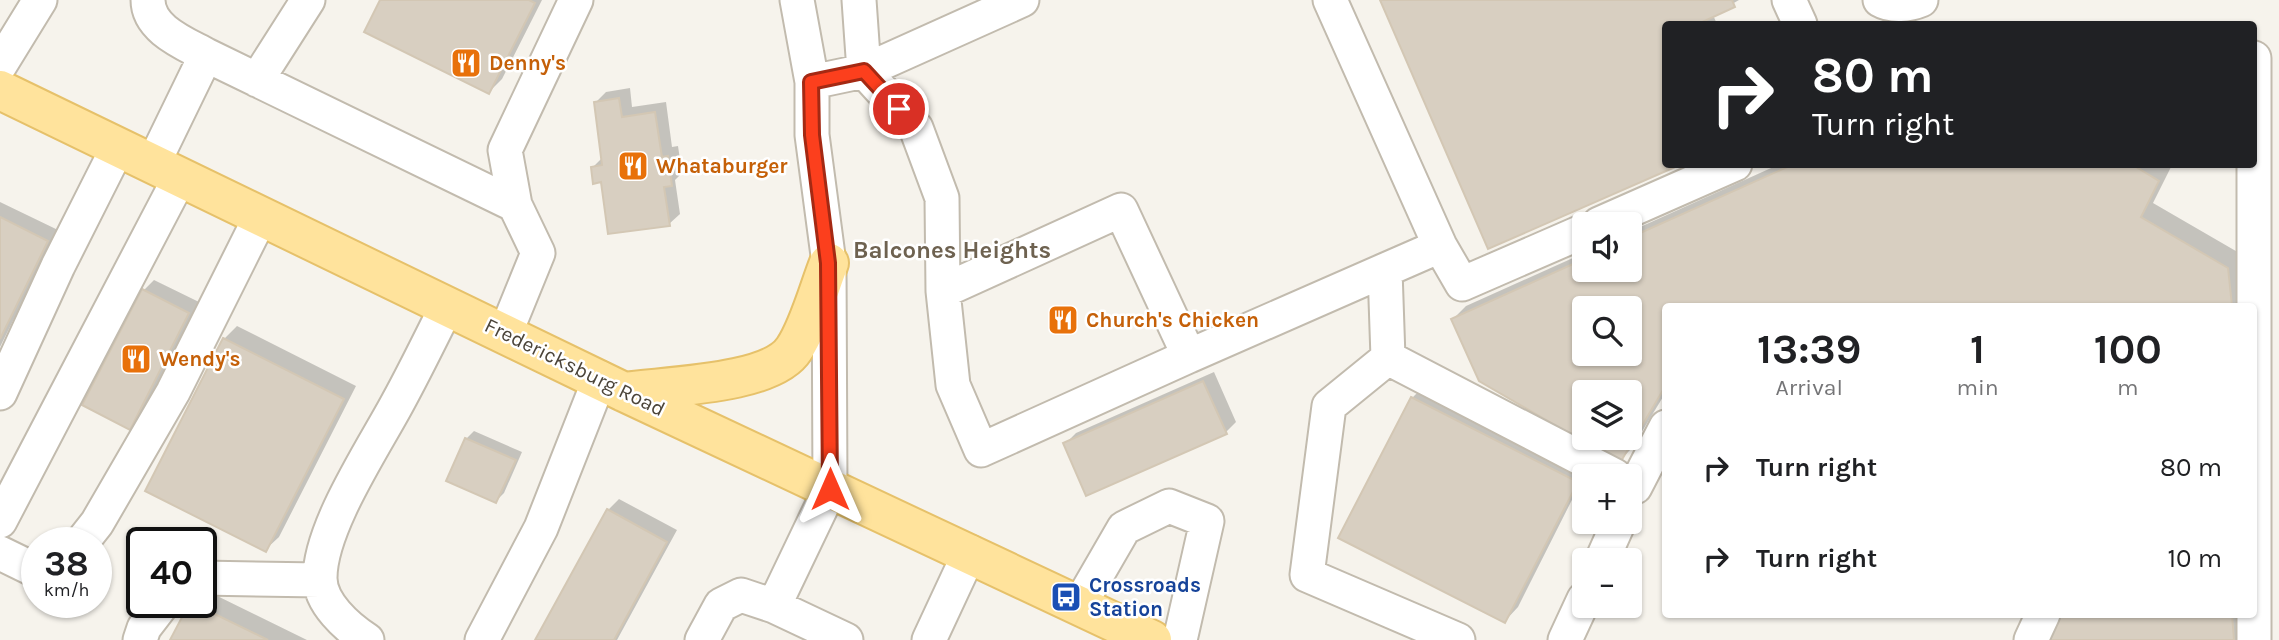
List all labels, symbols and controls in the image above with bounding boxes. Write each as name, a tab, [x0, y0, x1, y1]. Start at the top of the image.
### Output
restaurant icon: Denny's	[449, 46, 483, 80]
text: 80 m	[1812, 47, 1934, 104]
icon: right	[1697, 49, 1788, 140]
place label: Denny's	[489, 51, 566, 75]
pin	[869, 79, 929, 139]
icon: arrive	[880, 90, 918, 128]
text: Turn right	[1812, 106, 1954, 143]
restaurant icon: Whataburger	[616, 149, 650, 183]
place label: Whataburger	[656, 154, 788, 178]
map controls	[1572, 212, 1642, 618]
button: sound	[1572, 212, 1642, 282]
district label: Balcones Heights	[853, 236, 1051, 264]
button: search	[1572, 296, 1642, 366]
restaurant icon: Church's Chicken	[1046, 303, 1080, 337]
place label: Church's Chicken	[1086, 308, 1259, 332]
street label: Fredericksburg Road	[481, 313, 669, 421]
text: 13:39	[1757, 324, 1861, 374]
text: 1	[1970, 324, 1985, 374]
text: 100	[2094, 324, 2162, 374]
restaurant icon: Wendy's	[119, 342, 153, 376]
place label: Wendy's	[159, 347, 241, 371]
text: Arrival	[1776, 374, 1843, 401]
text: min	[1956, 374, 1999, 401]
text: m	[2117, 374, 2139, 401]
button: layers	[1572, 380, 1642, 450]
icon: right	[1697, 449, 1735, 487]
position arrow	[793, 452, 867, 526]
text: Turn right	[1756, 452, 1877, 483]
text: 80 m	[2160, 452, 2222, 483]
button: +	[1572, 464, 1642, 534]
speed limit sign: 40	[126, 527, 217, 618]
icon: right	[1697, 540, 1735, 578]
text: 38	[44, 543, 89, 584]
text: Turn right	[1756, 543, 1877, 574]
text: 10 m	[2167, 543, 2222, 574]
button: −	[1572, 548, 1642, 618]
place label: Crossroads Station	[1089, 573, 1201, 621]
text: km/h	[44, 579, 89, 601]
bus stop icon: Crossroads Station	[1049, 580, 1083, 614]

